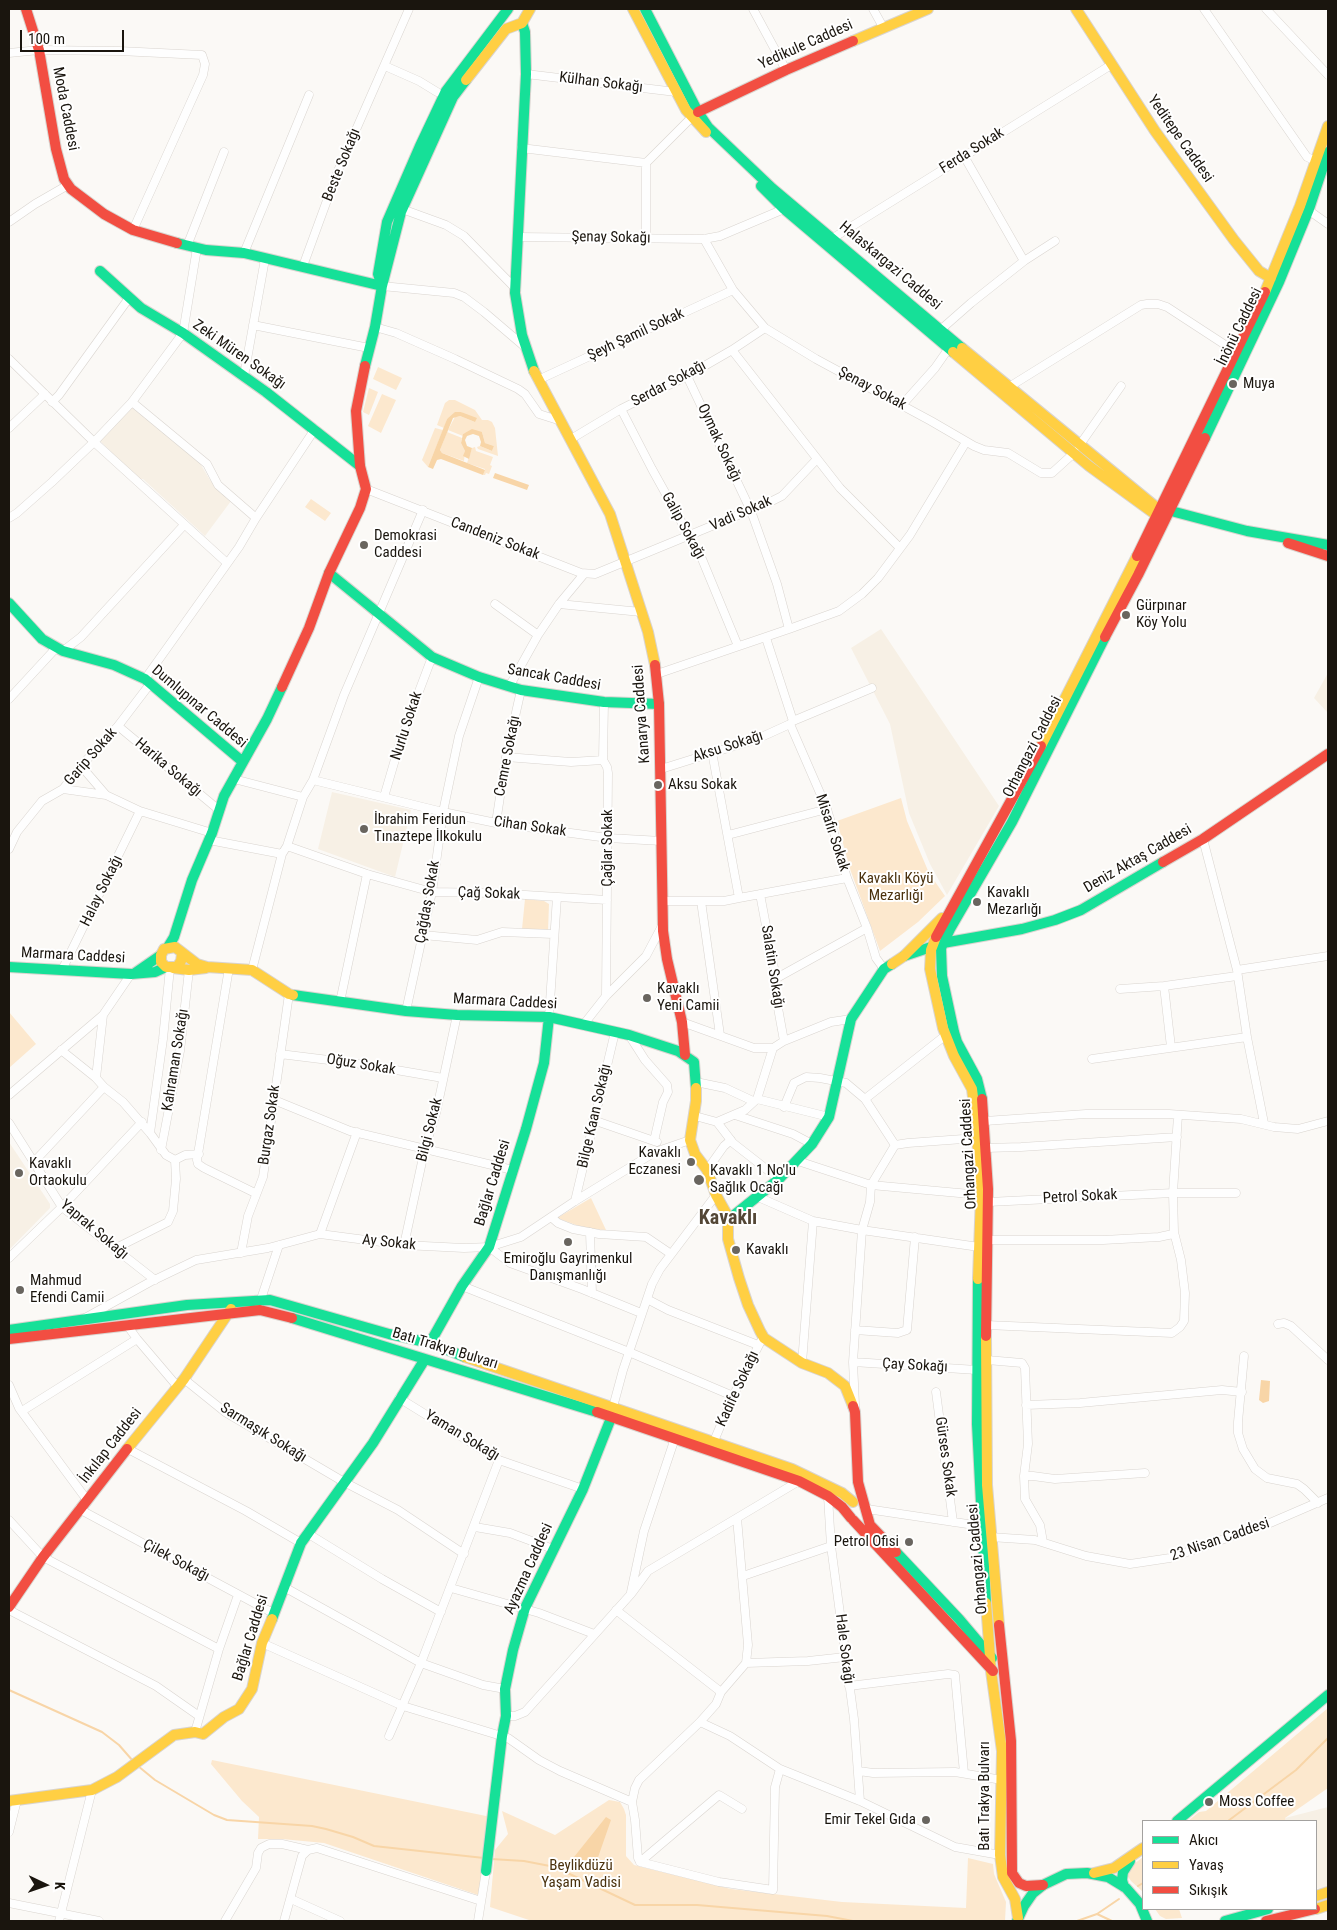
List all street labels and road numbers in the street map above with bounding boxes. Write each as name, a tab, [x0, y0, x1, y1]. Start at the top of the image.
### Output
street label: Yedikule Caddesi	[756, 16, 856, 74]
street label: Moda Caddesi	[48, 66, 82, 152]
street label: Külhan Sokağı	[558, 69, 644, 97]
street label: Yeditepe Caddesi	[1143, 92, 1217, 186]
street label: Ferda Sokak	[936, 124, 1008, 178]
street label: Beste Sokağı	[319, 126, 365, 204]
street label: Halaskargazi Caddesi	[835, 218, 945, 314]
street label: Şenay Sokağı	[571, 228, 651, 248]
street label: İnönü Caddesi	[1213, 285, 1267, 369]
street label: Şeyh Şamil Sokak	[585, 305, 687, 365]
street label: Zeki Müren Sokağı	[189, 316, 289, 394]
street label: Serdar Sokağı	[629, 357, 709, 411]
street label: Şenay Sokak	[835, 363, 909, 415]
street label: Oymak Sokağı	[693, 401, 745, 485]
street label: Galip Sokağı	[657, 489, 709, 563]
street label: Vadi Sokak	[707, 492, 775, 536]
street label: Candeniz Sokak	[448, 514, 542, 564]
street label: Sancak Caddesi	[506, 661, 602, 695]
street label: Dumlupınar Caddesi	[148, 662, 250, 752]
street label: Kanarya Caddesi	[630, 664, 654, 764]
street label: Nurlu Sokak	[387, 689, 427, 763]
street label: Orhangazi Caddesi	[1000, 693, 1066, 801]
street label: Cemre Sokağı	[491, 714, 525, 798]
street label: Garip Sokak	[61, 724, 121, 790]
street label: Aksu Sokağı	[690, 727, 766, 767]
street label: Harika Sokağı	[131, 735, 205, 801]
street label: Misafir Sokak	[811, 792, 853, 874]
street label: Çağlar Sokak	[599, 809, 617, 887]
street label: Cihan Sokak	[493, 813, 567, 841]
street label: Deniz Aktaş Caddesi	[1081, 821, 1195, 897]
street label: Halay Sokağı	[77, 853, 127, 929]
street label: Çağdaş Sokak	[412, 859, 444, 945]
street label: Çağ Sokak	[457, 884, 521, 904]
street label: Salatin Sokağı	[757, 924, 787, 1010]
street label: Marmara Caddesi	[20, 944, 126, 968]
street label: Marmara Caddesi	[452, 990, 558, 1014]
street label: Kahraman Sokağı	[159, 1008, 193, 1112]
street label: Oğuz Sokak	[325, 1051, 397, 1079]
street label: Bilge Kaan Sokağı	[574, 1062, 616, 1170]
street label: Burgaz Sokak	[255, 1084, 285, 1166]
street label: Bilgi Sokak	[413, 1096, 447, 1164]
street label: Orhangazi Caddesi	[957, 1098, 981, 1210]
street label: Bağlar Caddesi	[471, 1138, 515, 1228]
street label: Petrol Sokak	[1042, 1186, 1118, 1208]
street label: Yaprak Sokağı	[56, 1196, 132, 1264]
street label: Ay Sokak	[361, 1231, 417, 1255]
street label: Batı Trakya Bulvarı	[390, 1324, 500, 1374]
street label: Kadife Sokağı	[713, 1348, 763, 1430]
street label: Çay Sokağı	[882, 1355, 948, 1377]
street label: Sarmaşık Sokağı	[216, 1399, 310, 1467]
street label: İnkılap Caddesi	[76, 1405, 146, 1487]
street label: Yaman Sokağı	[421, 1407, 503, 1465]
street label: Gürses Sokak	[930, 1416, 960, 1498]
street label: Orhangazi Caddesi	[964, 1503, 992, 1615]
street label: 23 Nisan Caddesi	[1168, 1515, 1272, 1565]
street label: Ayazma Caddesi	[501, 1521, 557, 1617]
street label: Çilek Sokağı	[140, 1536, 212, 1586]
street label: Bağlar Caddesi	[229, 1593, 273, 1683]
street label: Hale Sokağı	[831, 1613, 857, 1685]
street label: Batı Trakya Bulvarı	[976, 1741, 994, 1851]

